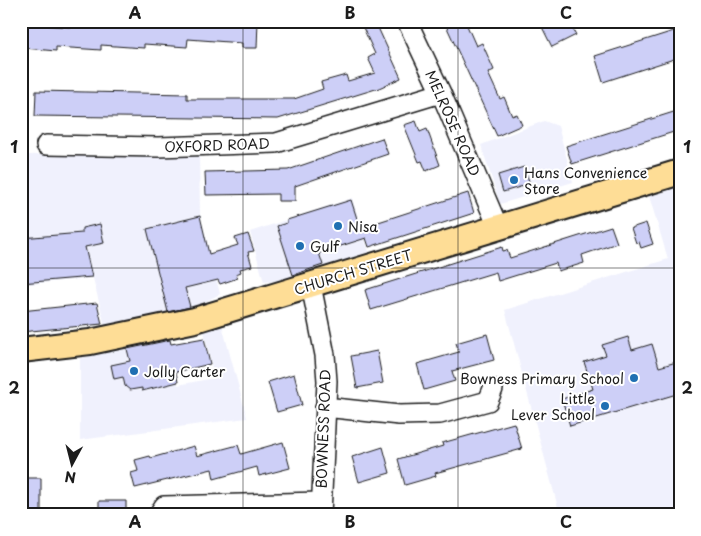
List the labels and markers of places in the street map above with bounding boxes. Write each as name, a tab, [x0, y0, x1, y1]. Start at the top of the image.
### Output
place label: Hans Convenience Store	[524, 162, 648, 199]
marker: Hans Convenience Store	[508, 174, 520, 186]
place label: Nisa	[348, 216, 378, 237]
marker: Nisa	[332, 220, 344, 232]
place label: Gulf	[310, 236, 340, 257]
marker: Gulf	[294, 240, 306, 252]
place label: Jolly Carter	[144, 361, 226, 382]
marker: Jolly Carter	[128, 365, 140, 377]
place label: Bowness Primary School	[460, 368, 624, 389]
marker: Bowness Primary School	[628, 372, 640, 384]
place label: Little Lever School	[511, 388, 595, 425]
marker: Little Lever School	[599, 400, 611, 412]

